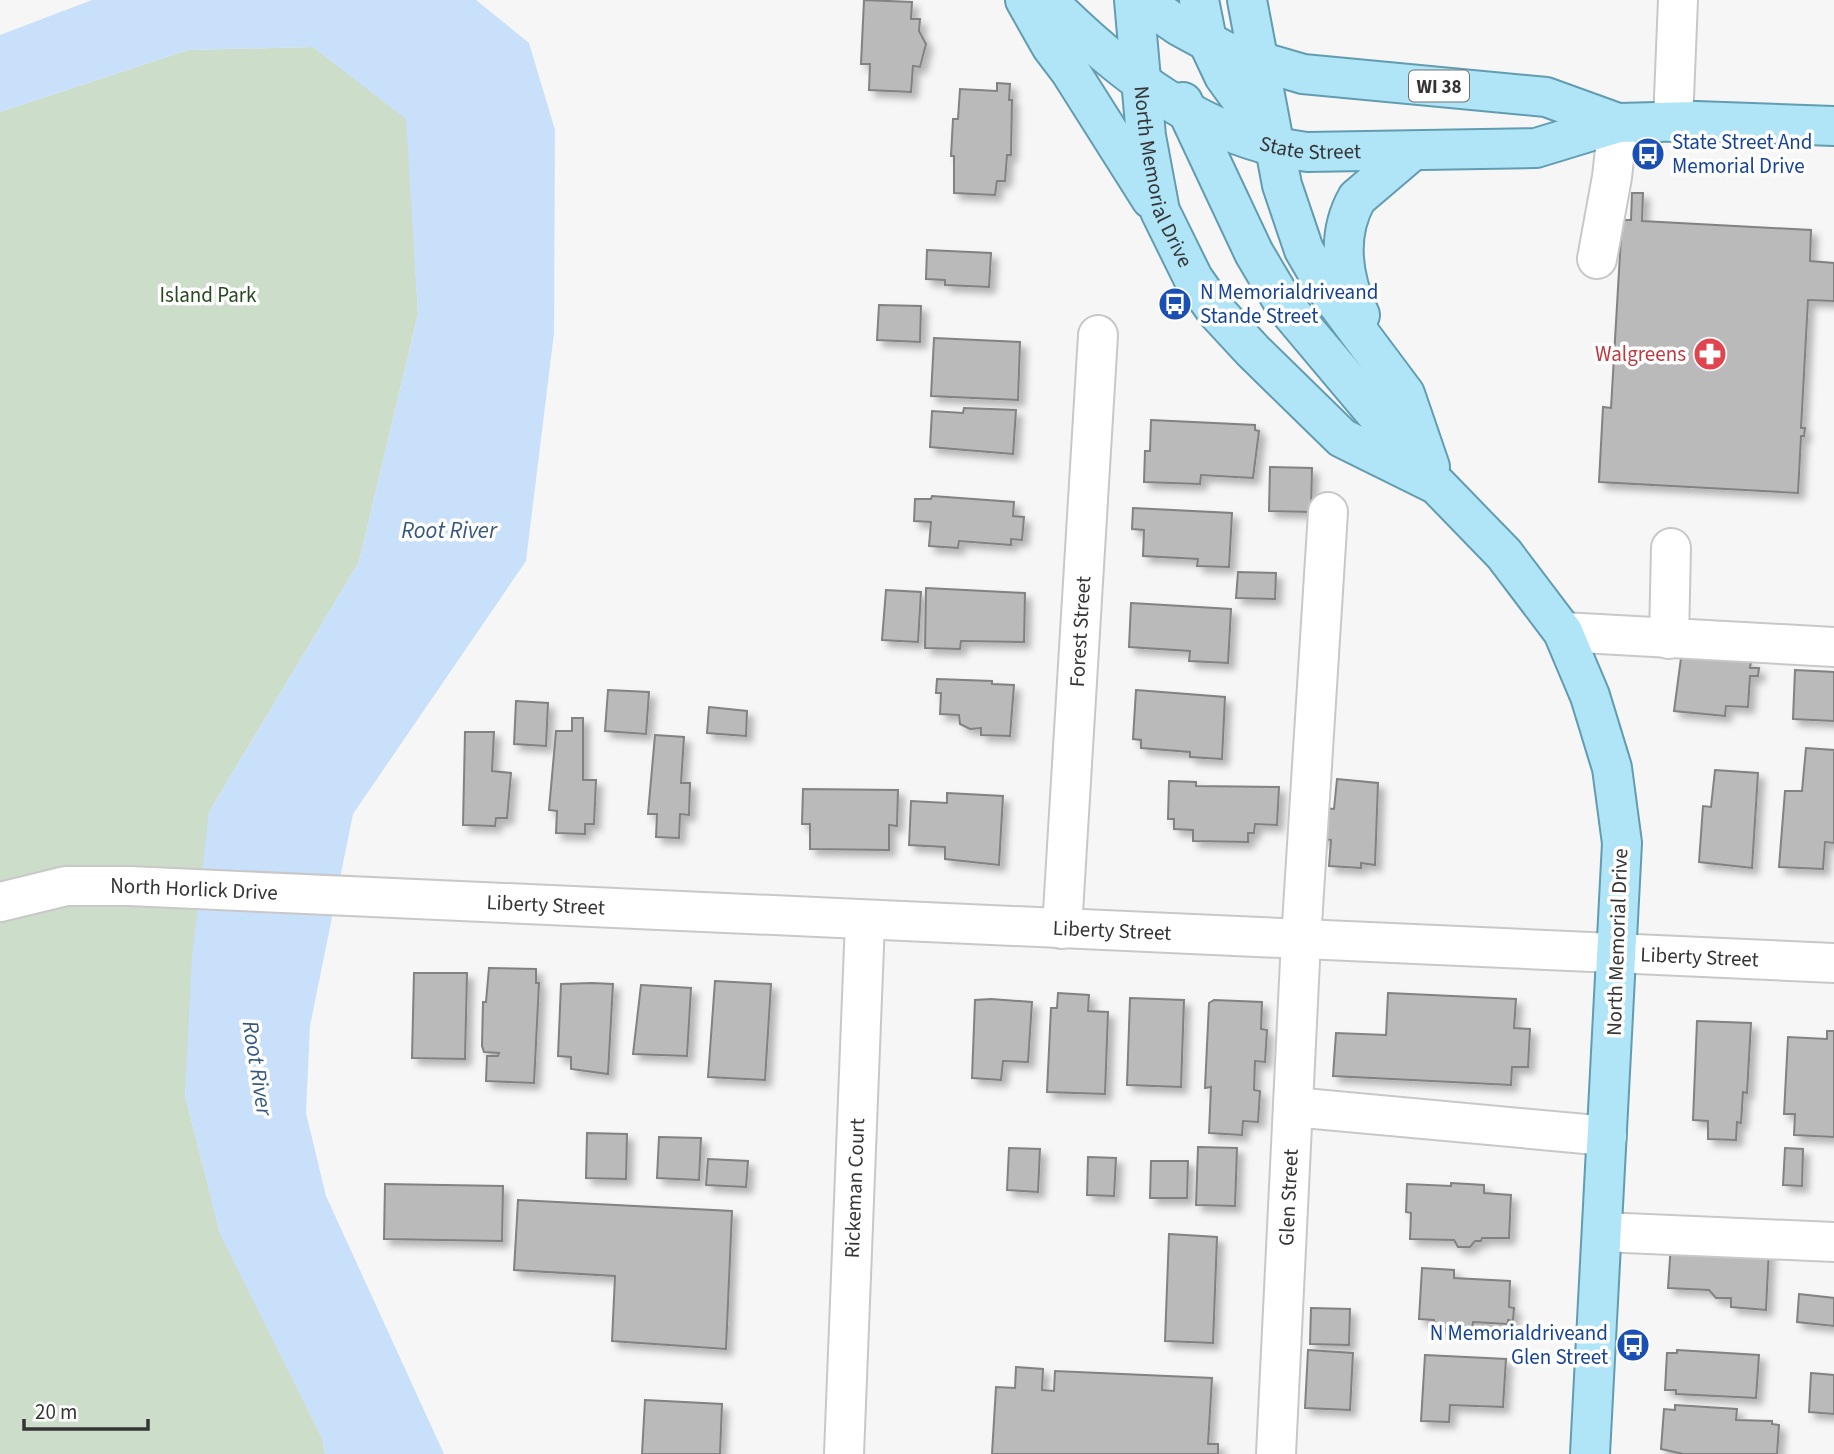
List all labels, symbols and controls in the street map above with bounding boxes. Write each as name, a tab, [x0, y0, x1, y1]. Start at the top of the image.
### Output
road number: WI 38	[1409, 71, 1469, 102]
street label: North Memorial Drive	[1127, 84, 1200, 272]
place label: State Street And Memorial Drive	[1672, 127, 1812, 181]
street label: State Street	[1256, 128, 1361, 167]
bus stop icon: State Street And Memorial Drive	[1629, 135, 1667, 173]
place label: N Memorialdriveand Stande Street	[1200, 277, 1378, 331]
park label: Island Park	[160, 280, 257, 310]
bus stop icon: N Memorialdriveand Stande Street	[1156, 285, 1194, 323]
pharmacy icon: Walgreens	[1691, 335, 1729, 373]
place label: Walgreens	[1595, 339, 1686, 369]
water label: Root River	[401, 514, 498, 547]
street label: Forest Street	[1062, 575, 1098, 688]
street label: North Memorial Drive	[1599, 848, 1635, 1036]
street label: North Horlick Drive	[110, 871, 278, 908]
street label: Liberty Street	[486, 887, 606, 922]
street label: Liberty Street	[1052, 913, 1172, 948]
street label: Liberty Street	[1640, 939, 1759, 975]
water label: Root River	[234, 1018, 281, 1119]
street label: Rickeman Court	[837, 1118, 872, 1259]
street label: Glen Street	[1271, 1148, 1306, 1247]
place label: N Memorialdriveand Glen Street	[1430, 1318, 1608, 1372]
bus stop icon: N Memorialdriveand Glen Street	[1614, 1326, 1652, 1364]
scale bar	[24, 1388, 149, 1432]
text: 20 m	[35, 1397, 77, 1427]

